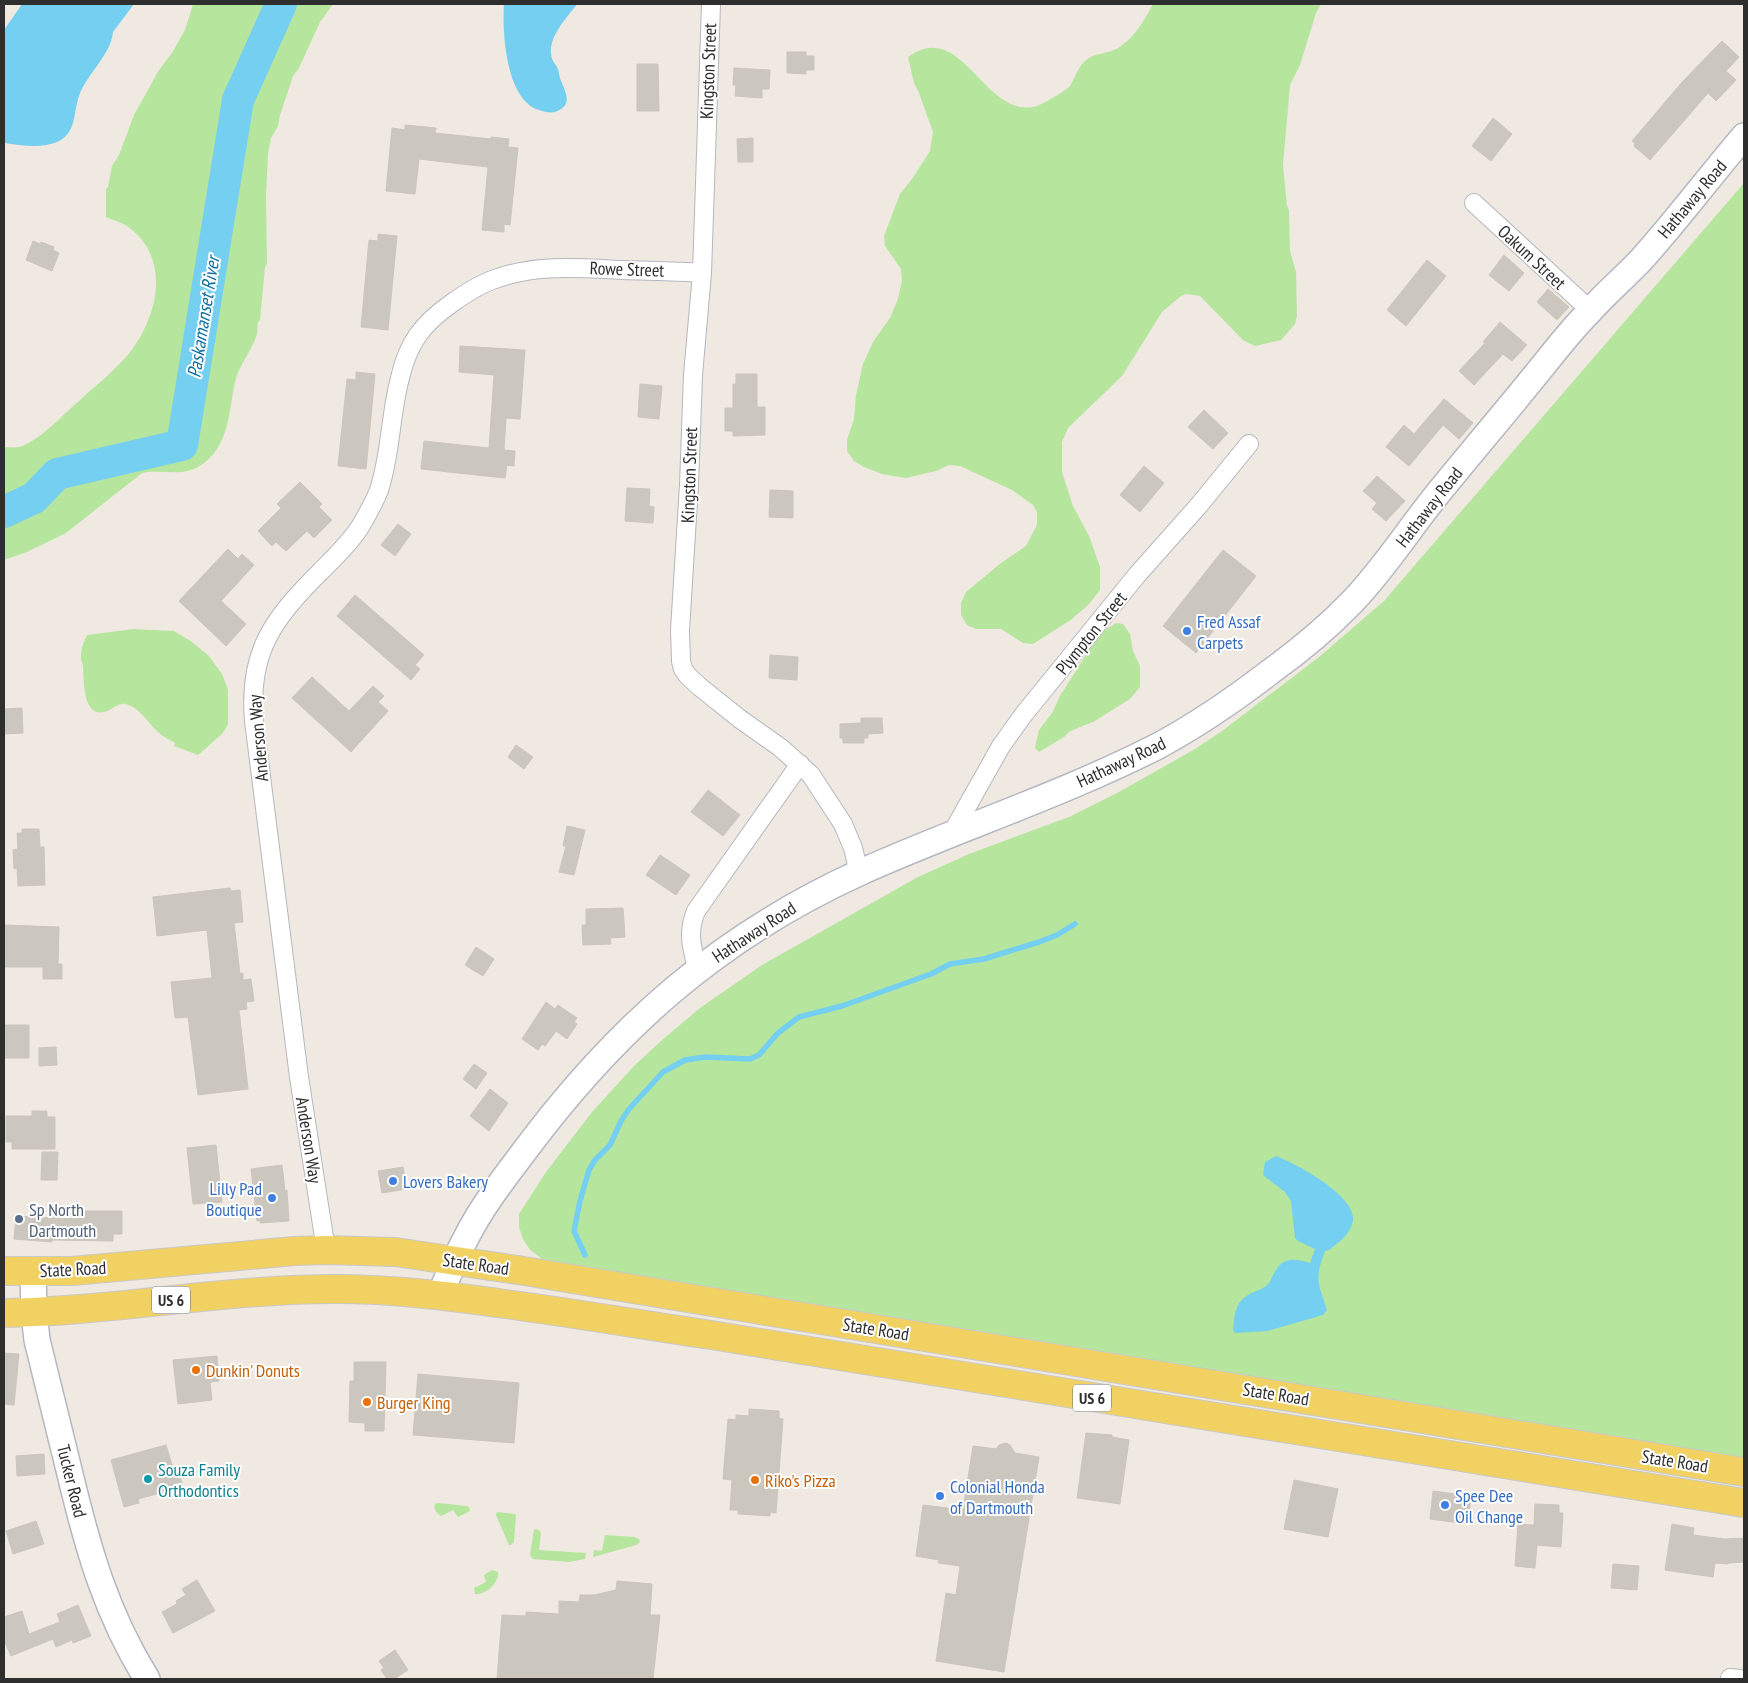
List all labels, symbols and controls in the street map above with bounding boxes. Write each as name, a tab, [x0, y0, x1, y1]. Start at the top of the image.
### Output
street label: Kingston Street	[695, 23, 721, 119]
street label: Hathaway Road	[1652, 155, 1732, 243]
street label: Oakum Street	[1493, 220, 1571, 294]
water label: Paskamanset River	[182, 252, 225, 379]
street label: Rowe Street	[589, 256, 665, 282]
street label: Kingston Street	[676, 427, 702, 523]
street label: Hathaway Road	[1391, 462, 1467, 552]
street label: Plympton Street	[1051, 587, 1131, 679]
place label: Fred Assaf Carpets	[1197, 610, 1262, 654]
marker: Fred Assaf Carpets	[1181, 625, 1193, 637]
street label: Anderson Way	[243, 693, 273, 783]
street label: Hathaway Road	[1073, 731, 1169, 793]
street label: Hathaway Road	[708, 896, 800, 968]
street label: Anderson Way	[291, 1095, 327, 1185]
place label: Lovers Bakery	[403, 1170, 488, 1193]
marker: Lovers Bakery	[387, 1175, 399, 1187]
place label: Lilly Pad Boutique	[206, 1177, 262, 1221]
marker: Lilly Pad Boutique	[266, 1192, 278, 1204]
place label: Sp North Dartmouth	[29, 1198, 96, 1242]
marker: Sp North Dartmouth	[13, 1213, 25, 1225]
street label: State Road	[441, 1248, 511, 1280]
street label: State Road	[39, 1256, 107, 1282]
road number: US 6	[152, 1286, 190, 1314]
street label: State Road	[841, 1312, 911, 1346]
place label: Dunkin' Donuts	[206, 1359, 300, 1382]
marker: Dunkin' Donuts	[190, 1364, 202, 1376]
street label: State Road	[1241, 1377, 1311, 1411]
road number: US 6	[1073, 1385, 1111, 1412]
place label: Burger King	[377, 1391, 451, 1414]
marker: Burger King	[361, 1396, 373, 1408]
street label: Tucker Road	[52, 1442, 92, 1520]
street label: State Road	[1640, 1444, 1710, 1478]
place label: Souza Family Orthodontics	[158, 1458, 240, 1502]
place label: Riko's Pizza	[765, 1469, 836, 1492]
marker: Souza Family Orthodontics	[142, 1473, 154, 1485]
marker: Riko's Pizza	[749, 1474, 761, 1486]
place label: Colonial Honda of Dartmouth	[950, 1475, 1045, 1519]
place label: Spee Dee Oil Change	[1455, 1484, 1523, 1528]
marker: Colonial Honda of Dartmouth	[934, 1490, 946, 1502]
marker: Spee Dee Oil Change	[1439, 1499, 1451, 1511]

